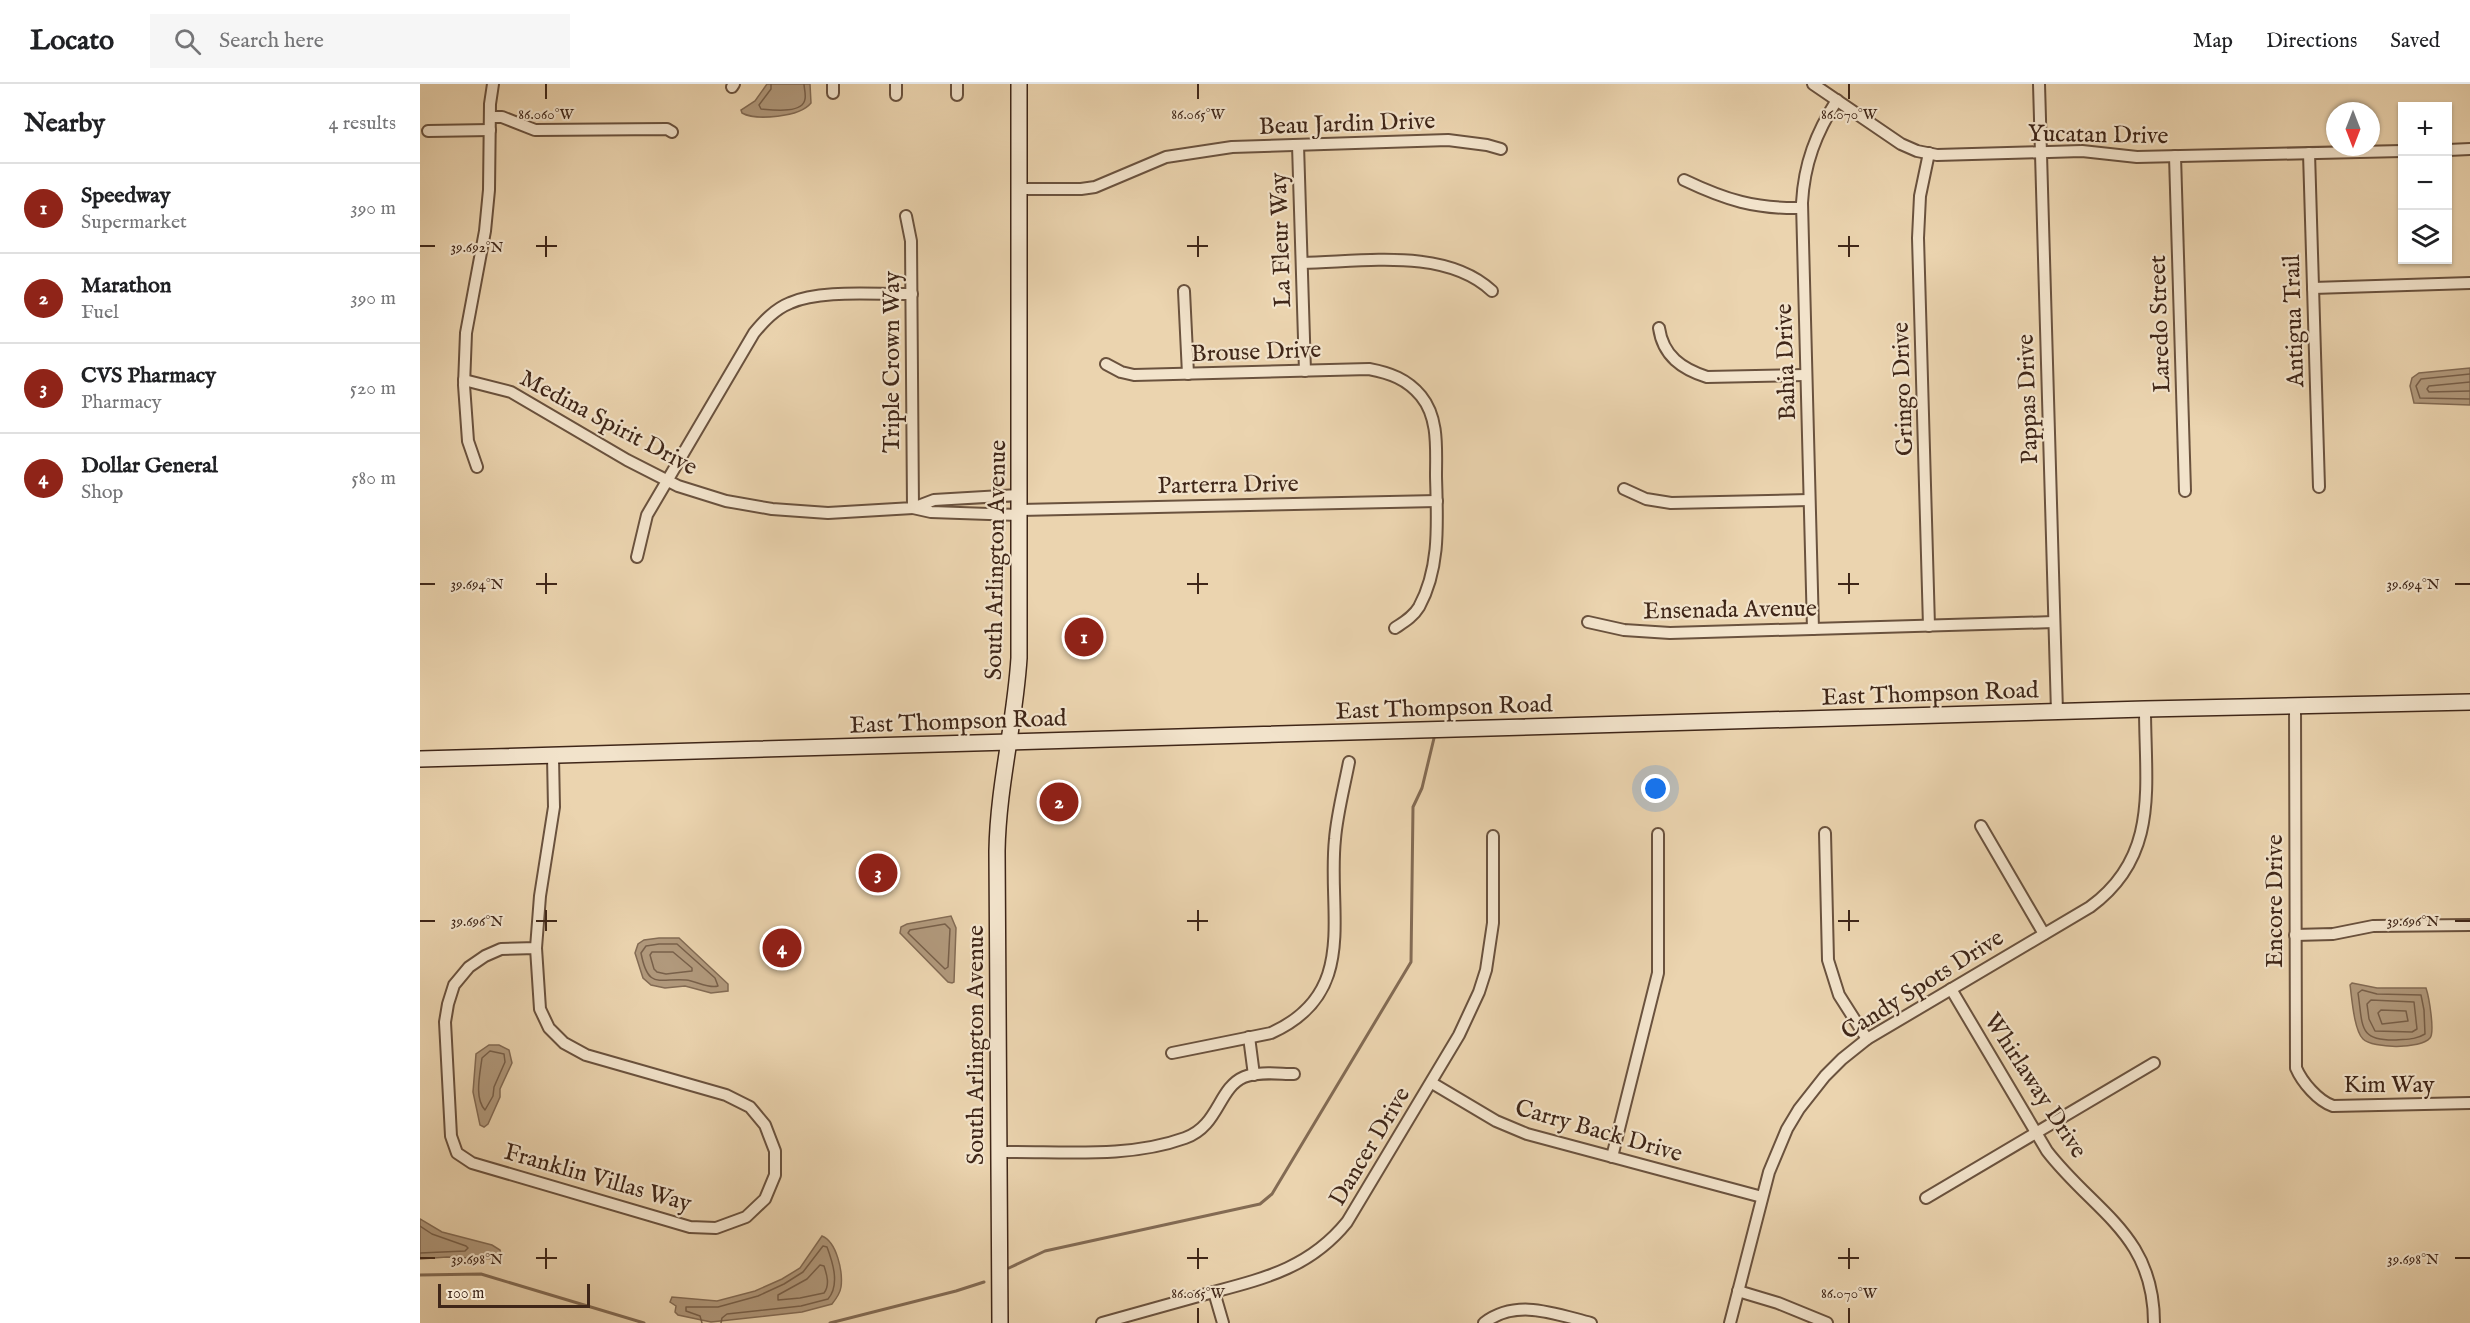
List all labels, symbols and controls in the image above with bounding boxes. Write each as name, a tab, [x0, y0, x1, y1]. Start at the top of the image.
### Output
search box	[150, 14, 570, 68]
text: Locato	[30, 24, 114, 59]
icon: search	[171, 25, 204, 58]
text: Search here	[219, 27, 324, 55]
text: Map	[2193, 28, 2233, 55]
text: Directions	[2266, 28, 2357, 55]
text: Saved	[2390, 28, 2440, 55]
north arrow	[2326, 102, 2380, 156]
map controls	[2398, 102, 2452, 264]
button: +	[2398, 102, 2452, 156]
text: 86.060°W	[518, 105, 574, 124]
text: 86.065°W	[1171, 105, 1225, 124]
text: 86.070°W	[1821, 105, 1878, 124]
street label: Beau Jardin Drive	[1258, 106, 1436, 143]
text: Nearby	[24, 107, 105, 140]
text: 4 results	[329, 111, 396, 136]
street label: Yucatan Drive	[2027, 119, 2169, 152]
button: −	[2398, 156, 2452, 210]
street label: La Fleur Way	[1264, 172, 1299, 308]
text: Speedway	[81, 182, 170, 210]
text: 1	[40, 196, 47, 221]
text: 390 m	[350, 196, 396, 221]
text: Supermarket	[81, 210, 187, 235]
button: layers	[2398, 210, 2452, 264]
text: 39.692°N	[450, 238, 504, 257]
street label: Antigua Trail	[2277, 254, 2312, 389]
street label: Laredo Street	[2143, 255, 2178, 393]
street label: Triple Crown Way	[877, 271, 908, 453]
text: Marathon	[81, 272, 171, 300]
text: 2	[39, 286, 48, 311]
text: 390 m	[350, 286, 396, 311]
text: Fuel	[81, 300, 119, 325]
street label: Bahia Drive	[1769, 303, 1804, 421]
street label: Gringo Drive	[1886, 321, 1921, 457]
street label: Pappas Drive	[2011, 333, 2046, 464]
street label: Brouse Drive	[1190, 335, 1322, 370]
text: CVS Pharmacy	[81, 362, 216, 390]
street label: Medina Spirit Drive	[514, 363, 703, 483]
text: 3	[40, 376, 47, 401]
text: 520 m	[350, 376, 396, 401]
text: Pharmacy	[81, 390, 162, 415]
street label: South Arlington Avenue	[979, 440, 1014, 680]
text: Dollar General	[81, 452, 218, 480]
text: 4	[39, 466, 48, 491]
text: 580 m	[351, 466, 396, 491]
street label: Parterra Drive	[1157, 469, 1299, 502]
text: Shop	[81, 480, 123, 505]
text: 39.694°N	[450, 575, 504, 594]
text: 39.694°N	[2386, 575, 2440, 594]
street label: Ensenada Avenue	[1643, 593, 1817, 628]
pin: 1	[1064, 614, 1104, 660]
street label: East Thompson Road	[1821, 675, 2039, 714]
street label: East Thompson Road	[1335, 689, 1553, 728]
street label: East Thompson Road	[849, 703, 1067, 742]
your location	[1641, 774, 1670, 803]
pin: 2	[1040, 780, 1078, 824]
street label: Encore Drive	[2260, 834, 2291, 968]
pin: 3	[858, 850, 898, 896]
text: 39.696°N	[451, 912, 503, 931]
text: 39.696°N	[2387, 912, 2439, 931]
street label: Candy Spots Drive	[1836, 923, 2010, 1048]
street label: South Arlington Avenue	[961, 925, 992, 1165]
pin: 4	[762, 926, 802, 970]
street label: Whirlaway Drive	[1976, 1007, 2093, 1164]
street label: Kim Way	[2344, 1070, 2435, 1101]
street label: Dancer Drive	[1323, 1081, 1418, 1212]
street label: Carry Back Drive	[1511, 1093, 1686, 1170]
street label: Franklin Villas Way	[500, 1137, 695, 1220]
text: 39.698°N	[451, 1250, 503, 1269]
text: 39.698°N	[2387, 1250, 2439, 1269]
scale bar	[438, 1281, 590, 1308]
text: 100 m	[447, 1284, 484, 1304]
text: 86.065°W	[1171, 1284, 1225, 1303]
text: 86.070°W	[1821, 1284, 1878, 1303]

